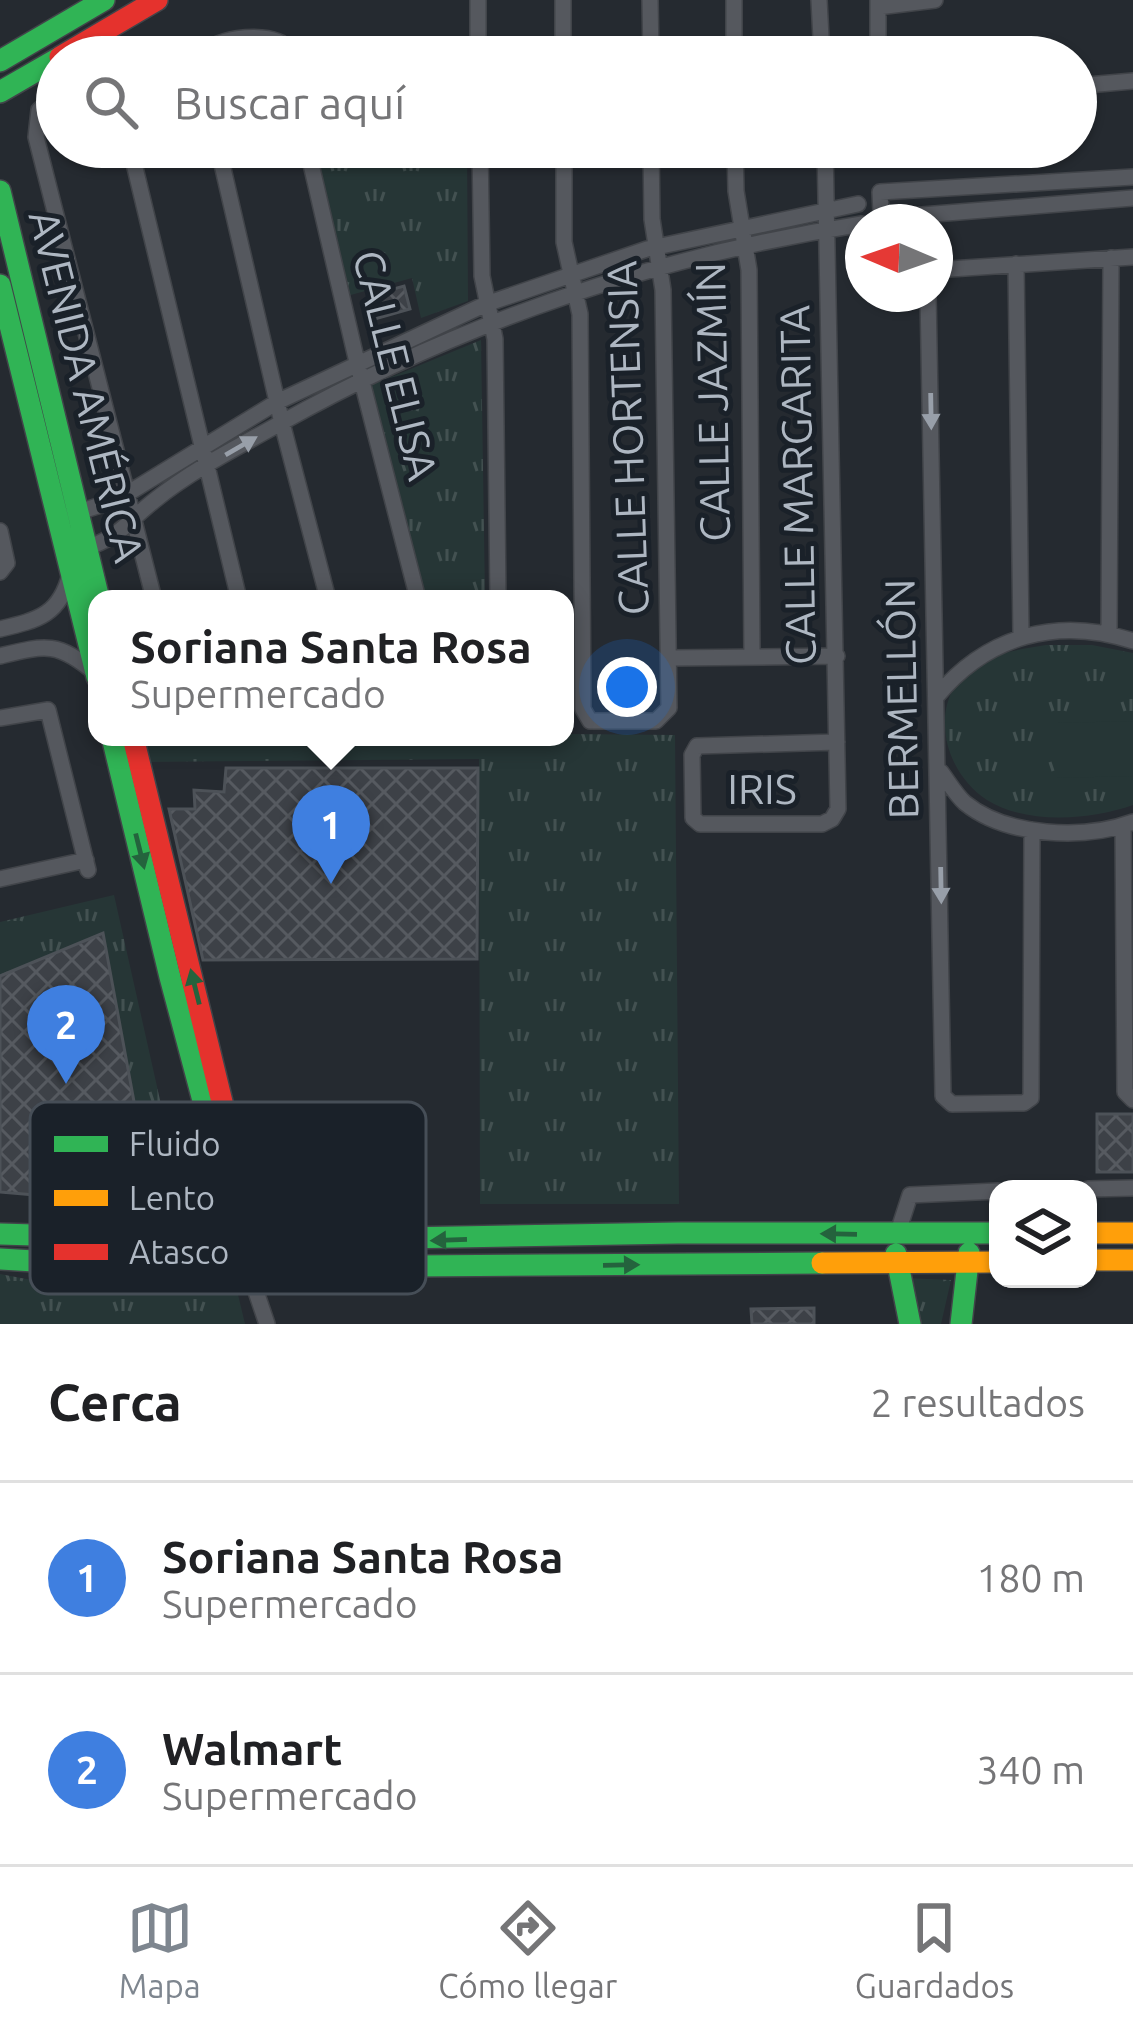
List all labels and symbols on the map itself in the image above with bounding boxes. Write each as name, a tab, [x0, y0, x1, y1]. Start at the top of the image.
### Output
north arrow	[845, 204, 953, 312]
street label: AVENIDA AMÉRICA	[21, 205, 153, 567]
street label: CALLE ELISA	[345, 245, 447, 485]
street label: CALLE HORTENSIA	[597, 260, 657, 616]
street label: CALLE JAZMÍN	[686, 262, 738, 542]
street label: CALLE MARGARITA	[770, 305, 824, 665]
one-way arrow	[921, 393, 940, 431]
one-way arrow	[224, 437, 258, 458]
street label: BERMELLÓN	[875, 578, 927, 820]
your location	[597, 657, 657, 717]
street label: IRIS	[727, 765, 797, 812]
pin: 1	[292, 785, 370, 884]
one-way arrow	[131, 832, 150, 870]
one-way arrow	[931, 867, 951, 905]
one-way arrow	[185, 969, 204, 1006]
pin: 2	[27, 985, 105, 1084]
legend	[30, 1102, 426, 1294]
text: Fluido	[129, 1125, 220, 1162]
text: Lento	[129, 1179, 215, 1216]
one-way arrow	[819, 1224, 857, 1244]
one-way arrow	[429, 1231, 467, 1250]
text: Atasco	[129, 1233, 229, 1270]
one-way arrow	[603, 1256, 641, 1275]

